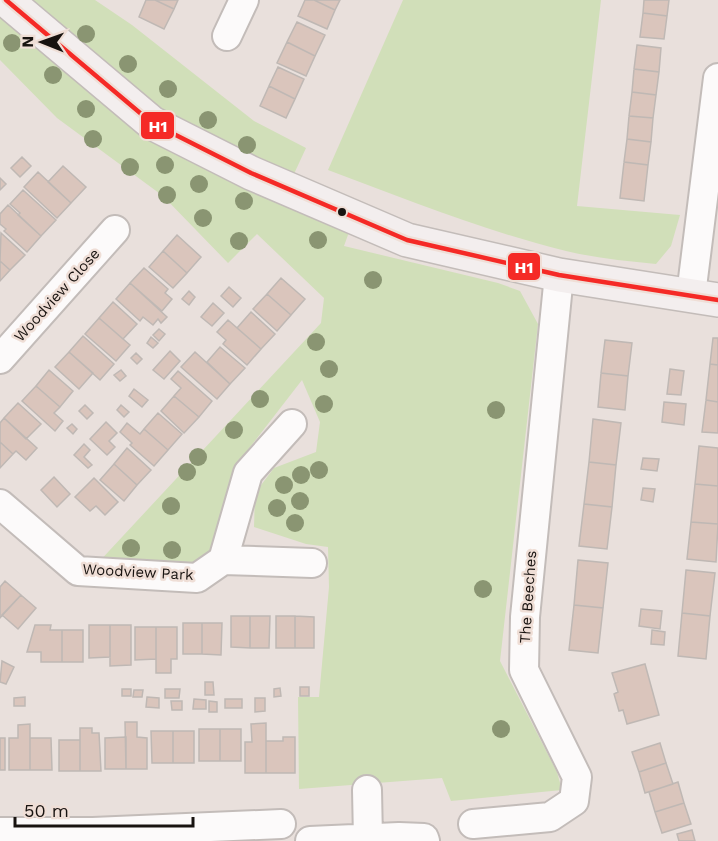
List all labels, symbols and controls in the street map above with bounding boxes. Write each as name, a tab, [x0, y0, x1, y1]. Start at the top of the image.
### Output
north arrow	[12, 12, 72, 72]
text: N	[18, 36, 37, 48]
line badge: H1	[140, 111, 175, 140]
text: H1	[149, 117, 167, 136]
unlabelled marker	[336, 206, 348, 218]
street label: Woodview Close	[10, 245, 104, 345]
line badge: H1	[507, 252, 541, 281]
text: H1	[515, 258, 533, 277]
street label: The Beeches	[516, 550, 540, 644]
street label: Woodview Park	[82, 560, 194, 584]
scale bar	[15, 790, 194, 828]
text: 50 m	[24, 800, 69, 821]

